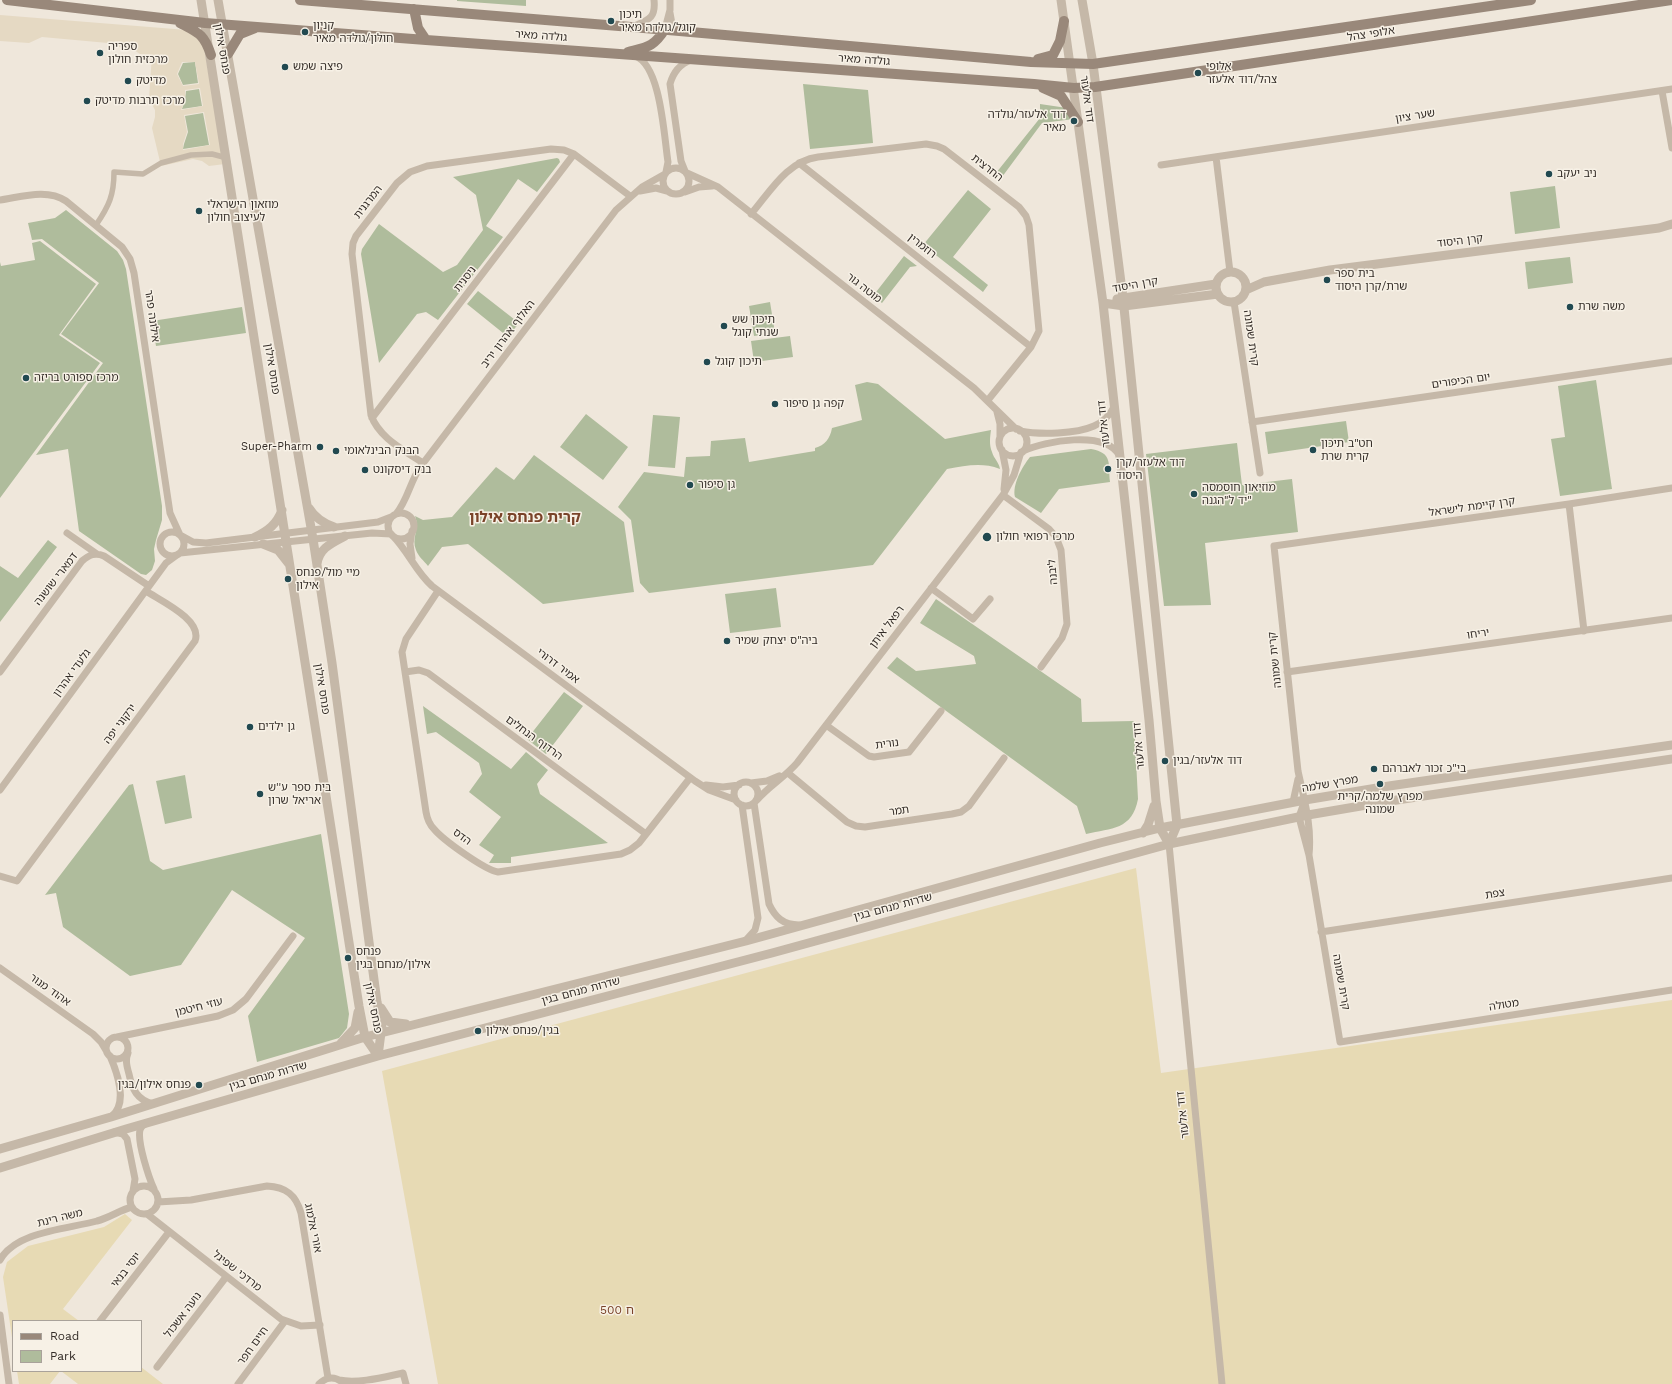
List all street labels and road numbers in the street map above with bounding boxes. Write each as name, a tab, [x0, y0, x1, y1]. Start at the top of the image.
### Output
street label: פנחס אילון	[211, 22, 233, 76]
street label: אלופי צהל	[1346, 24, 1396, 44]
street label: גולדה מאיר	[514, 28, 568, 44]
street label: גולדה מאיר	[837, 52, 891, 68]
street label: דוד אלעזר	[1077, 75, 1097, 123]
street label: שער ציון	[1394, 106, 1436, 126]
street label: החרצית	[969, 152, 1005, 184]
street label: המרגנית	[351, 183, 385, 221]
street label: רוזמרין	[905, 231, 939, 261]
street label: קרן היסוד	[1436, 232, 1484, 250]
street label: ניסנית	[451, 264, 479, 294]
street label: מוטה גור	[844, 270, 884, 306]
street label: קרן היסוד	[1111, 274, 1159, 296]
street label: אילונה פהר	[142, 289, 162, 343]
street label: האלוף אהרון יריב	[478, 298, 538, 370]
street label: קרית שמונה	[1241, 309, 1261, 367]
street label: פנחס אילון	[261, 343, 283, 395]
street label: יום הכיפורים	[1431, 370, 1491, 392]
street label: דוד אלעזר	[1095, 400, 1113, 448]
street label: קרן קיימת לישראל	[1428, 494, 1516, 520]
street label: דמארי שושנה	[31, 550, 81, 608]
street label: ליבנה	[1045, 559, 1061, 585]
street label: רפאל איתן	[867, 603, 907, 651]
street label: יריחו	[1466, 626, 1490, 642]
street label: קרית שמונה	[1265, 631, 1285, 689]
street label: אמיר דרורי	[534, 646, 582, 686]
street label: גלעדי אהרון	[50, 647, 94, 699]
street label: פנחס אילון	[311, 663, 333, 715]
street label: ירקוני יפה	[101, 701, 139, 747]
street label: הרדוף הנחלים	[503, 713, 565, 763]
street label: דוד אלעזר	[1130, 722, 1148, 770]
street label: נורית	[874, 736, 900, 752]
street label: מפרץ שלמה	[1301, 773, 1359, 795]
street label: תמר	[888, 803, 910, 819]
street label: הדס	[450, 826, 474, 848]
street label: צפת	[1484, 886, 1506, 902]
street label: שדרות מנחם בגין	[852, 890, 934, 924]
street label: קרית שמונה	[1330, 953, 1352, 1011]
street label: אהוד מנור	[27, 971, 73, 1009]
street label: שדרות מנחם בגין	[540, 974, 622, 1008]
street label: פנחס אילון	[361, 981, 385, 1035]
street label: עוזי חיטמן	[174, 995, 224, 1019]
street label: מטולה	[1488, 996, 1520, 1014]
street label: שדרות מנחם בגין	[227, 1059, 309, 1093]
street label: דוד אלעזר	[1174, 1091, 1192, 1139]
street label: אורי אלמוג	[301, 1202, 325, 1254]
street label: משה רינת	[36, 1206, 84, 1230]
street label: מרדכי שפיגל	[210, 1248, 264, 1294]
street label: יוסי בנאי	[108, 1250, 144, 1290]
street label: נועה אשכול	[162, 1290, 204, 1340]
street label: חיים חפר	[235, 1324, 271, 1368]

